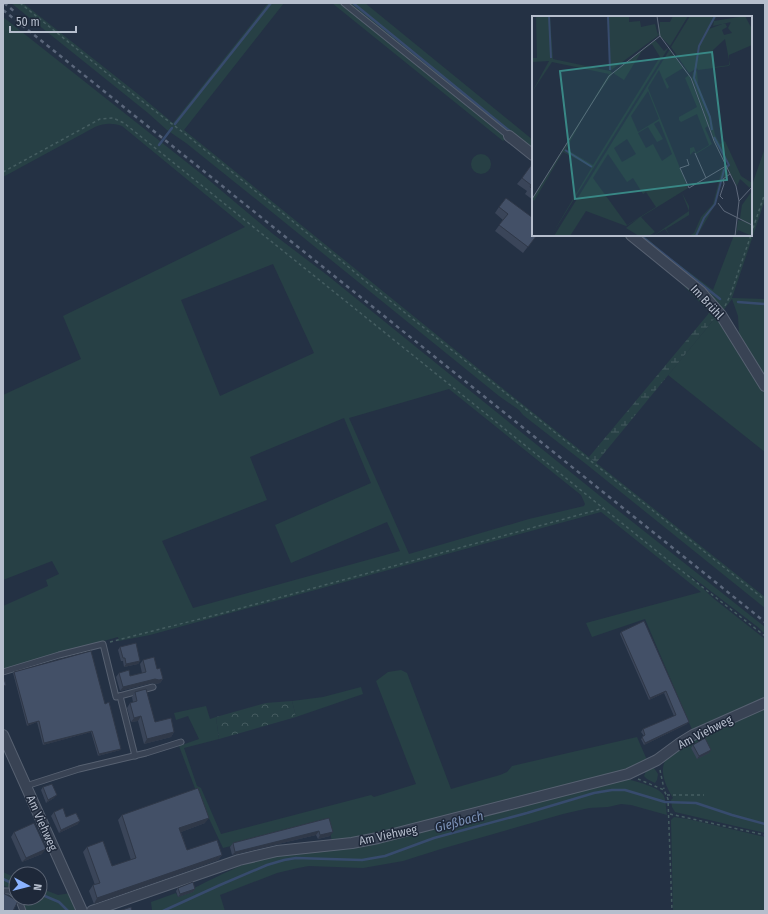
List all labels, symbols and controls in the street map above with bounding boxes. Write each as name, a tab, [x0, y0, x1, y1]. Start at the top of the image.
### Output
scale bar	[10, 8, 76, 34]
text: 50 m	[16, 15, 40, 29]
inset map	[532, 16, 752, 236]
street label: Im Brühl	[688, 282, 726, 322]
street label: Am Viehweg	[675, 712, 735, 752]
street label: Am Viehweg	[24, 793, 61, 853]
water label: Gießbach	[433, 808, 485, 835]
street label: Am Viehweg	[358, 822, 419, 848]
north arrow	[8, 866, 48, 906]
text: N	[31, 883, 44, 891]

